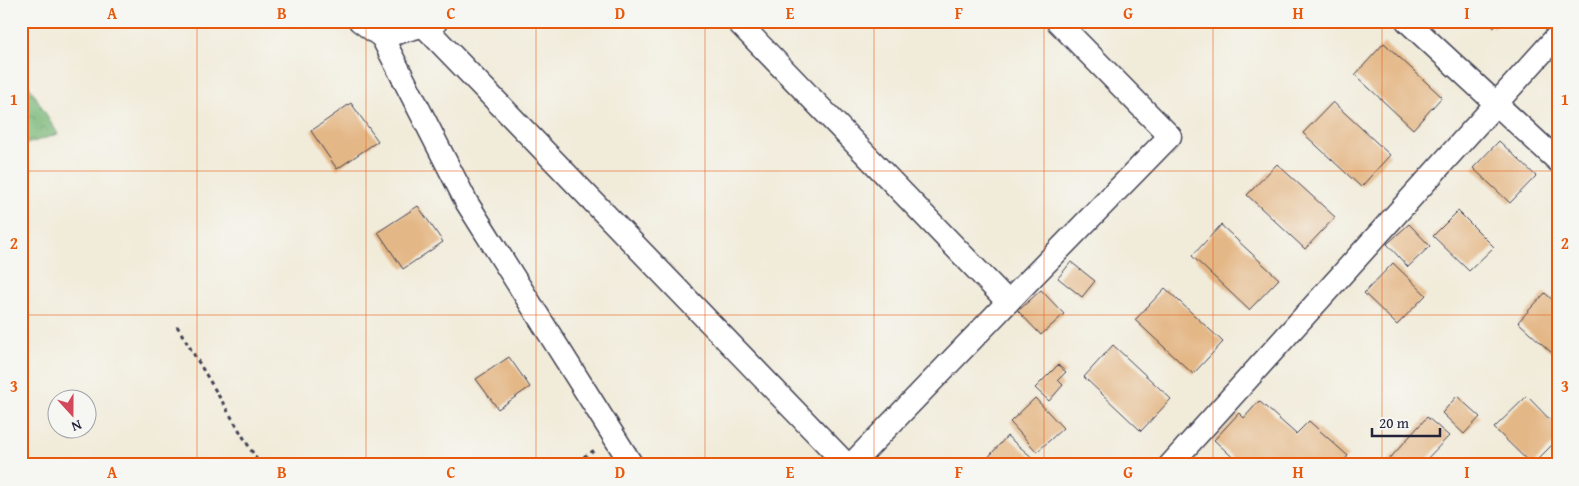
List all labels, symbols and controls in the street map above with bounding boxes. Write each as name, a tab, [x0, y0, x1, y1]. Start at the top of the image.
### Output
text: A	[107, 1, 118, 25]
text: B	[277, 1, 287, 25]
text: C	[446, 1, 456, 25]
text: D	[615, 1, 625, 25]
text: E	[786, 1, 795, 25]
text: F	[955, 1, 963, 25]
text: G	[1123, 1, 1133, 25]
text: H	[1292, 1, 1304, 25]
text: I	[1464, 1, 1470, 25]
text: 1	[10, 87, 18, 111]
text: 1	[1561, 87, 1569, 111]
text: 2	[10, 231, 18, 255]
text: 2	[1561, 231, 1569, 255]
text: 3	[10, 374, 18, 398]
text: 3	[1561, 374, 1569, 398]
north arrow	[48, 388, 98, 438]
scale bar	[1372, 406, 1439, 438]
text: 20 m	[1379, 412, 1410, 433]
text: N	[68, 415, 85, 437]
text: A	[107, 460, 118, 484]
text: B	[277, 460, 287, 484]
text: C	[446, 460, 456, 484]
text: D	[615, 460, 625, 484]
text: E	[786, 460, 795, 484]
text: F	[955, 460, 963, 484]
text: G	[1123, 460, 1133, 484]
text: H	[1292, 460, 1304, 484]
text: I	[1464, 460, 1470, 484]

